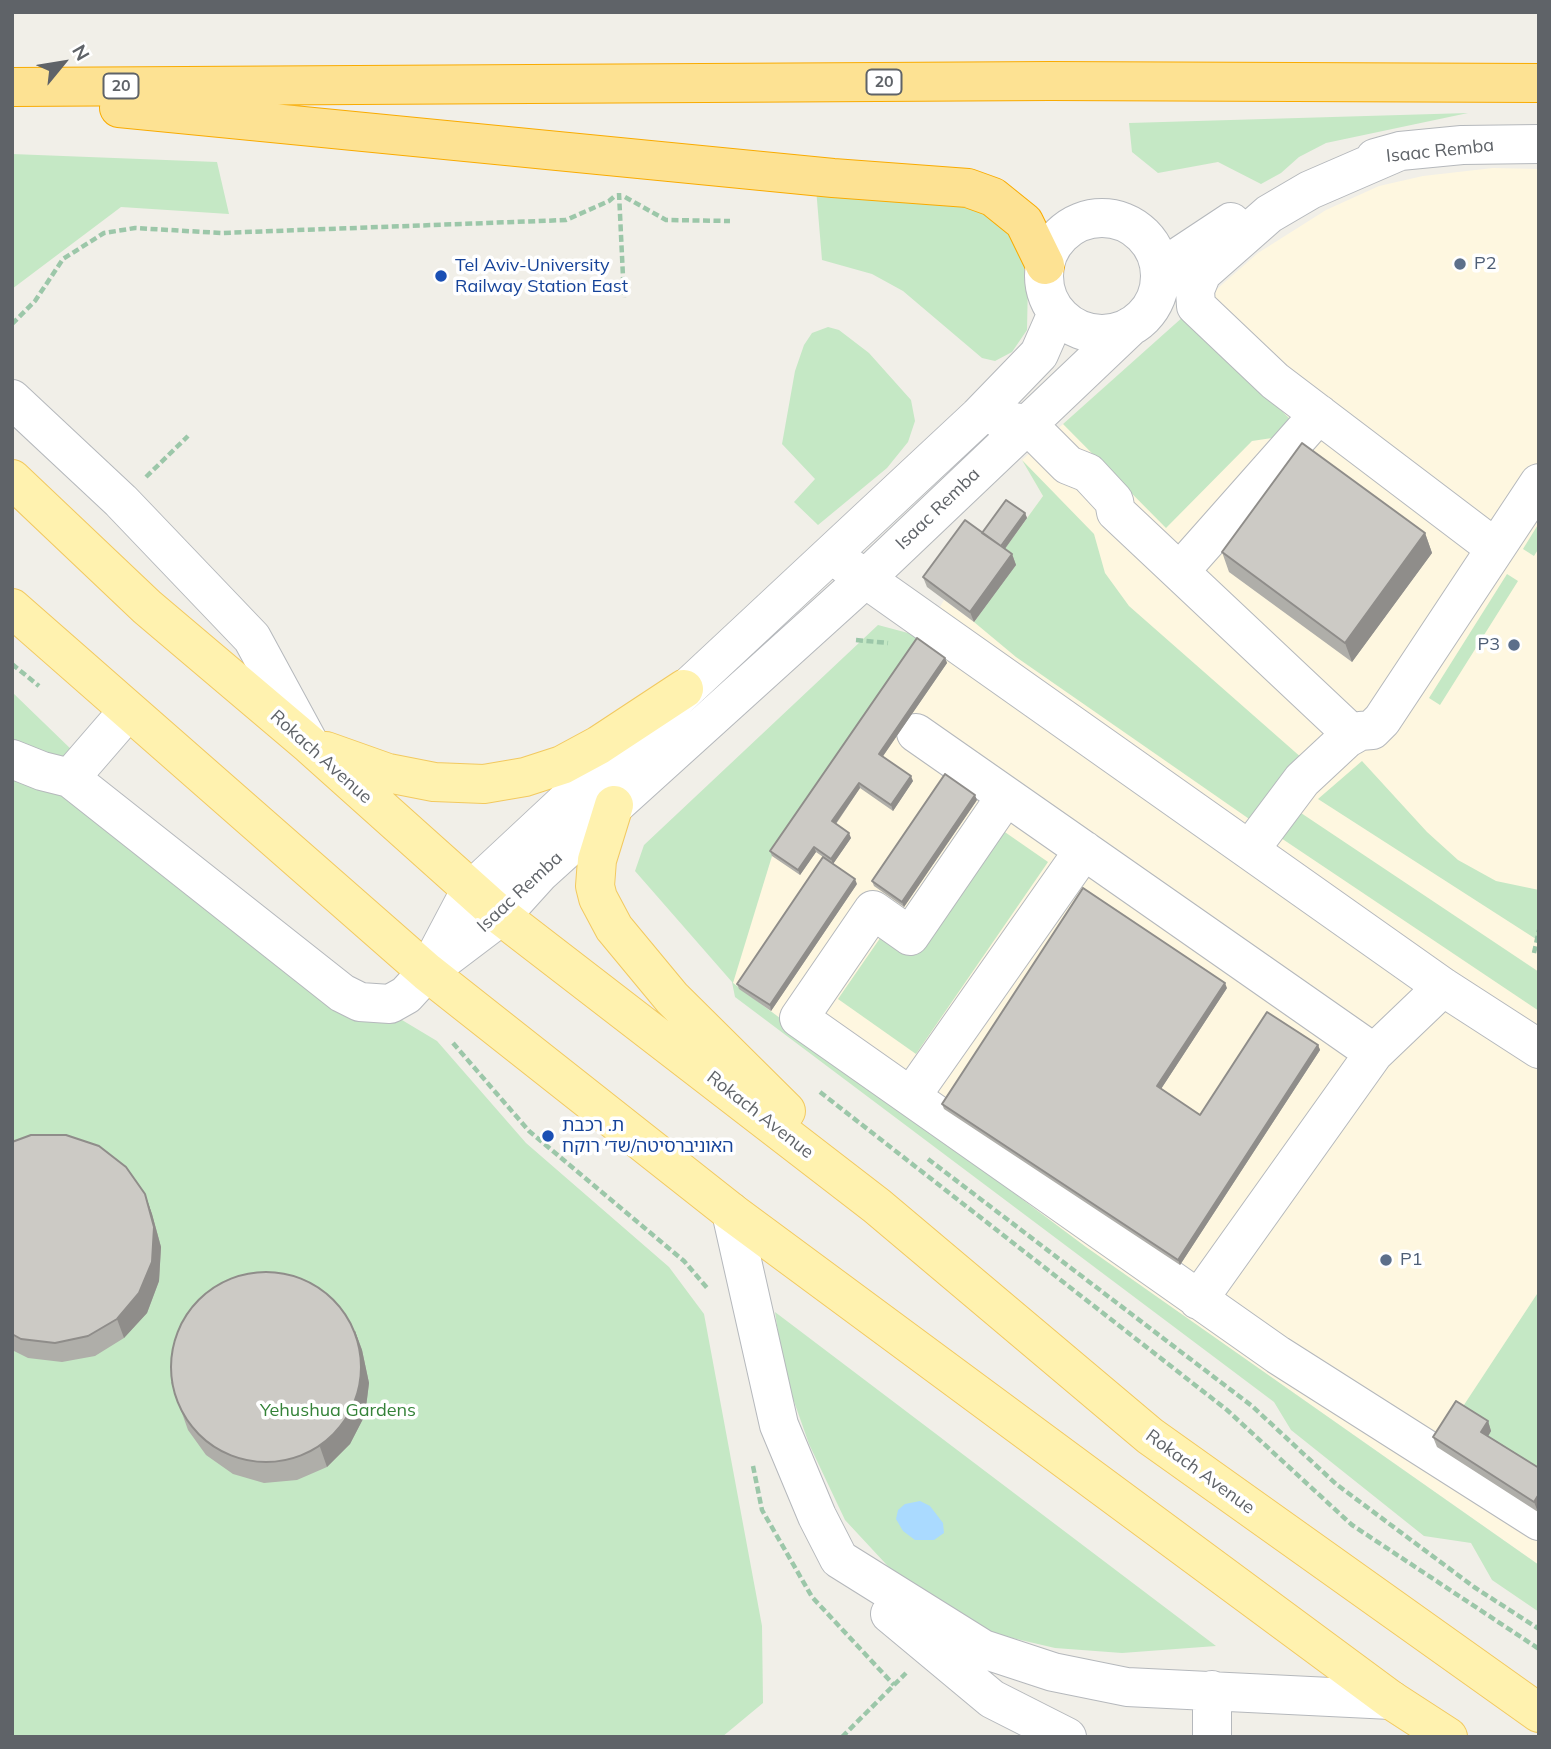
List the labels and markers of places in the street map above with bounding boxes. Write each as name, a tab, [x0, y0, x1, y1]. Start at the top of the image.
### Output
place label: P2	[1474, 253, 1497, 275]
place label: Tel Aviv-University Railway Station East	[455, 255, 628, 298]
marker: P2	[1452, 256, 1468, 272]
marker: Tel Aviv-University Railway Station East	[433, 268, 449, 284]
place label: P3	[1477, 634, 1500, 656]
marker: P3	[1506, 637, 1522, 653]
place label: ת. רכבת האוניברסיטה/שד׳ רוקח	[562, 1115, 733, 1158]
marker: ת. רכבת האוניברסיטה/שד׳ רוקח	[540, 1128, 556, 1144]
place label: P1	[1400, 1249, 1423, 1271]
marker: P1	[1378, 1252, 1394, 1268]

